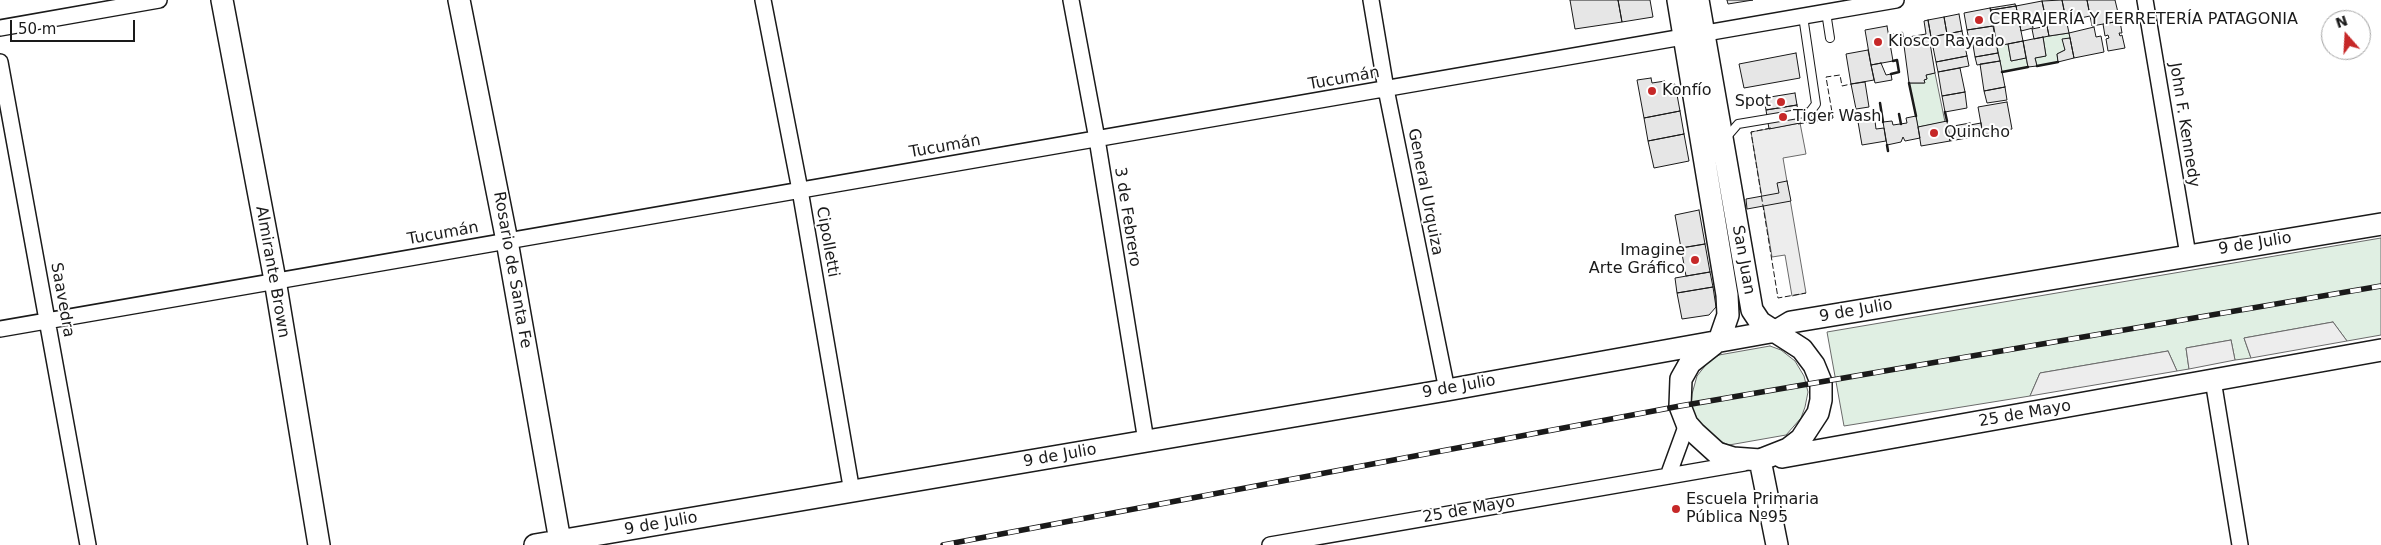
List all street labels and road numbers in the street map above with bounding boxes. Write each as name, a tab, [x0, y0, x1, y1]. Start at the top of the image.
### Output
street label: John F. Kennedy	[2165, 61, 2203, 189]
street label: Tucumán	[1307, 63, 1381, 95]
street label: General Urquiza	[1403, 127, 1447, 257]
street label: Tucumán	[908, 131, 982, 163]
street label: 3 de Febrero	[1110, 166, 1144, 268]
street label: Rosario de Santa Fe	[489, 190, 535, 350]
street label: Almirante Brown	[251, 205, 293, 339]
street label: Cipolletti	[811, 205, 843, 279]
street label: Tucumán	[406, 218, 480, 250]
street label: San Juan	[1727, 224, 1759, 296]
street label: 9 de Julio	[2217, 229, 2293, 259]
street label: Saavedra	[46, 261, 78, 339]
street label: 9 de Julio	[1818, 295, 1894, 327]
street label: 9 de Julio	[1421, 371, 1497, 403]
street label: 25 de Mayo	[1977, 396, 2073, 432]
street label: 9 de Julio	[1022, 440, 1098, 472]
street label: 25 de Mayo	[1421, 492, 1517, 528]
street label: 9 de Julio	[623, 508, 699, 540]

